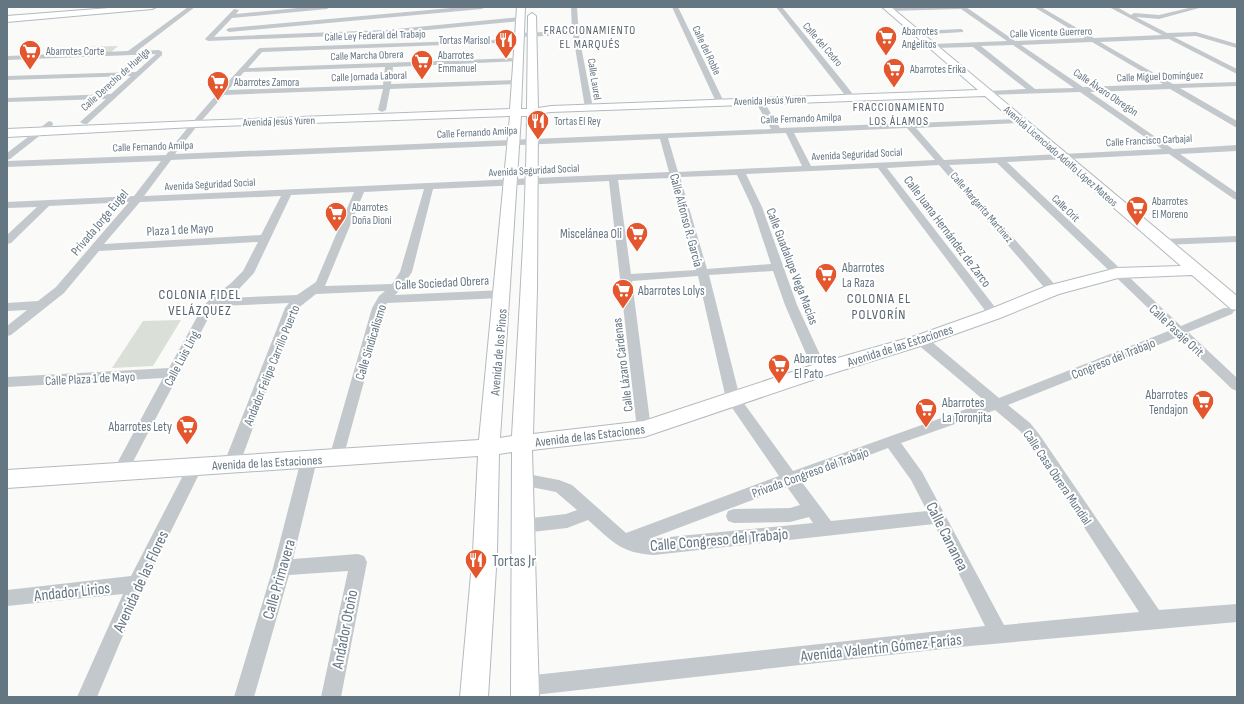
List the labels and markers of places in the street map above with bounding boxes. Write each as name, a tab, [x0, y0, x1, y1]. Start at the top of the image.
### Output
supermarket icon: Abarrotes Angelitos	[873, 24, 899, 57]
place label: Abarrotes Angelitos	[901, 25, 938, 51]
restaurant icon: Tortas Marisol	[493, 27, 519, 60]
place label: Tortas Marisol	[439, 34, 490, 47]
supermarket icon: Abarrotes Corte	[17, 38, 43, 71]
place label: Abarrotes Corte	[45, 45, 105, 58]
supermarket icon: Abarrotes Emmanuel	[409, 48, 435, 81]
place label: Abarrotes Emmanuel	[437, 49, 477, 75]
supermarket icon: Abarrotes Erika	[881, 56, 907, 89]
place label: Abarrotes Erika	[909, 63, 966, 76]
supermarket icon: Abarrotes Zamora	[205, 69, 231, 102]
place label: Abarrotes Zamora	[233, 76, 299, 89]
restaurant icon: Tortas El Rey	[525, 108, 551, 141]
place label: Tortas El Rey	[554, 115, 601, 128]
supermarket icon: Abarrotes El Moreno	[1124, 194, 1150, 227]
place label: Abarrotes El Moreno	[1151, 195, 1189, 221]
supermarket icon: Abarrotes Doña Dioni	[323, 200, 349, 233]
place label: Abarrotes Doña Dioni	[351, 201, 391, 227]
supermarket icon: Miscelánea Oli	[624, 220, 650, 253]
place label: Miscelánea Oli	[560, 226, 622, 242]
place label: Abarrotes La Raza	[841, 260, 885, 291]
supermarket icon: Abarrotes La Raza	[813, 261, 839, 294]
supermarket icon: Abarrotes Lolys	[610, 277, 636, 310]
place label: Abarrotes Lolys	[637, 283, 705, 299]
place label: Abarrotes El Pato	[793, 351, 837, 382]
supermarket icon: Abarrotes El Pato	[766, 352, 792, 385]
place label: Abarrotes Tendajon	[1144, 387, 1188, 418]
supermarket icon: Abarrotes Tendajon	[1190, 388, 1216, 421]
place label: Abarrotes La Toronjita	[941, 395, 992, 426]
supermarket icon: Abarrotes La Toronjita	[913, 396, 939, 429]
supermarket icon: Abarrotes Lety	[174, 413, 200, 446]
place label: Abarrotes Lety	[108, 419, 172, 435]
restaurant icon: Tortas Jr	[463, 547, 489, 580]
place label: Tortas Jr	[492, 552, 536, 571]

